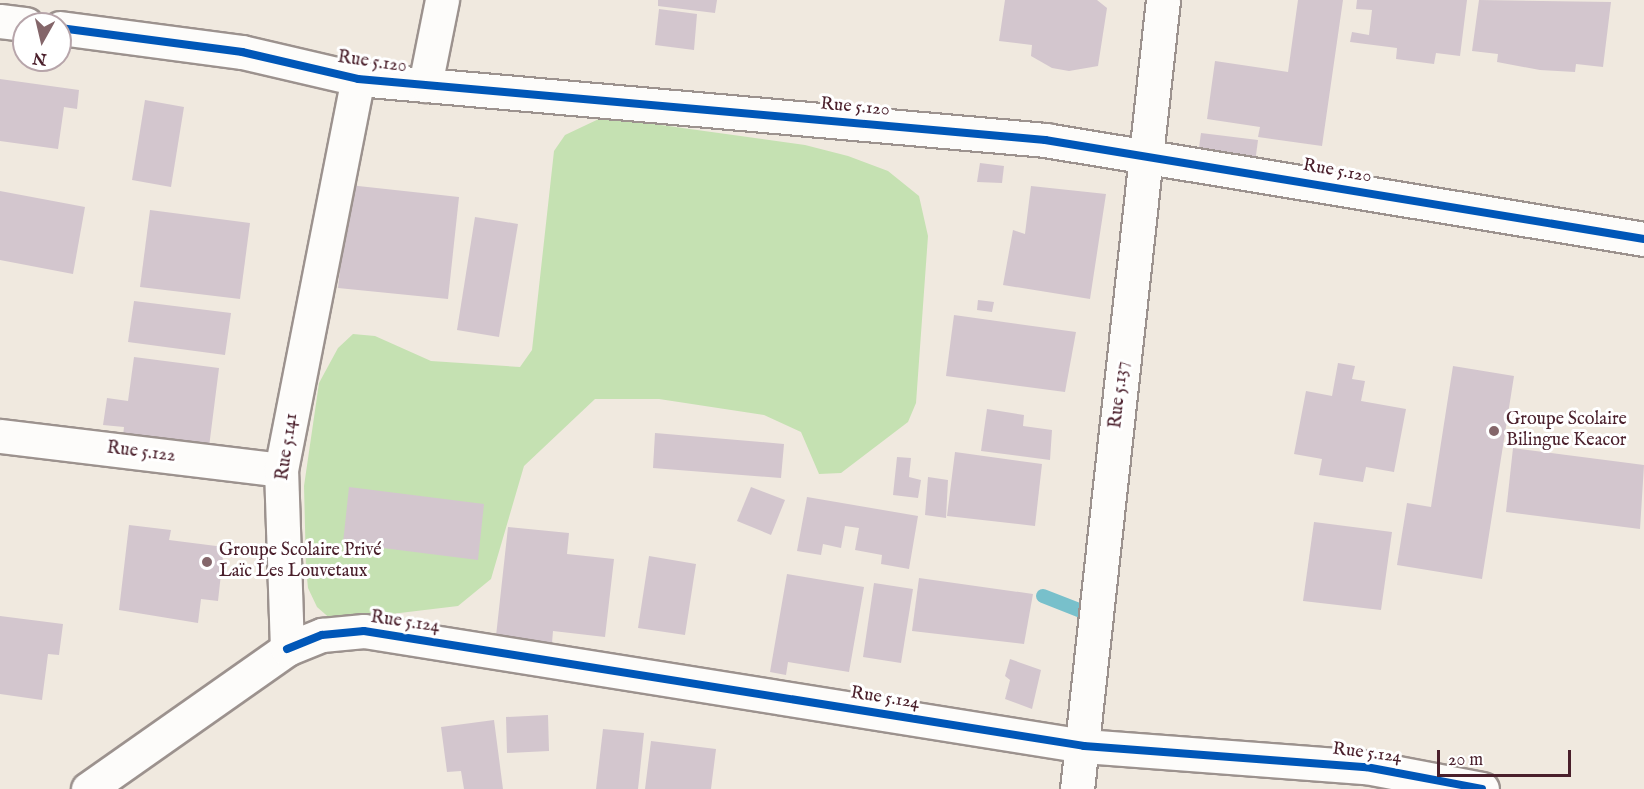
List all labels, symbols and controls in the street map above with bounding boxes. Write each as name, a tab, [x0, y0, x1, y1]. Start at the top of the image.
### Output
north arrow	[12, 12, 72, 72]
text: N	[32, 47, 48, 69]
street label: Rue 5.120	[336, 47, 408, 79]
street label: Rue 5.120	[819, 94, 891, 122]
street label: Rue 5.120	[1301, 155, 1373, 189]
street label: Rue 5.137	[1106, 360, 1134, 430]
place label: Groupe Scolaire Bilingue Keacor	[1506, 410, 1627, 452]
street label: Rue 5.141	[273, 412, 303, 482]
marker: Groupe Scolaire Bilingue Keacor	[1487, 424, 1501, 438]
street label: Rue 5.122	[105, 438, 177, 468]
place label: Groupe Scolaire Privé Laïc Les Louvetaux	[219, 541, 382, 584]
marker: Groupe Scolaire Privé Laïc Les Louvetaux	[200, 555, 214, 569]
street label: Rue 5.124	[369, 607, 441, 639]
street label: Rue 5.124	[849, 683, 921, 715]
scale bar	[1440, 738, 1574, 776]
street label: Rue 5.124	[1331, 739, 1403, 769]
text: 20 m	[1448, 749, 1483, 772]

